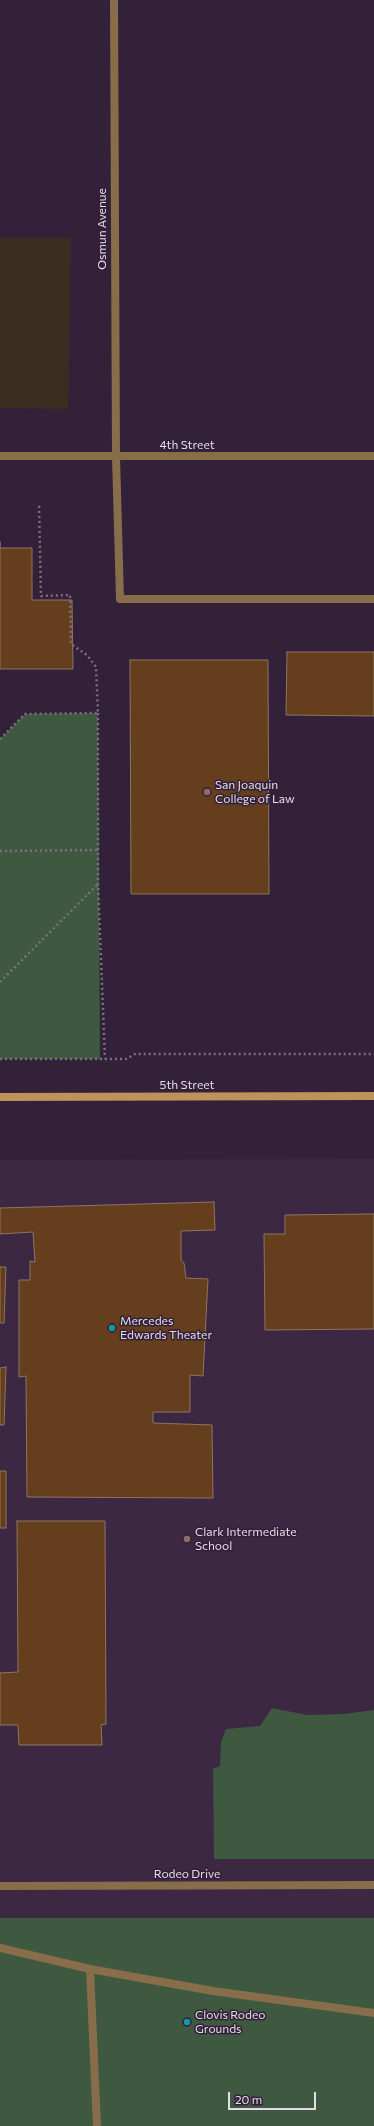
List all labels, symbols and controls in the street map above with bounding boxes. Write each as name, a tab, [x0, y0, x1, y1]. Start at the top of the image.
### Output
street label: Osmun Avenue	[95, 188, 109, 270]
street label: 4th Street	[159, 438, 215, 452]
place label: San Joaquin College of Law	[215, 778, 295, 806]
marker: San Joaquin College of Law	[202, 787, 212, 797]
street label: 5th Street	[160, 1078, 214, 1092]
place label: Mercedes Edwards Theater	[120, 1314, 212, 1342]
marker: Mercedes Edwards Theater	[107, 1323, 117, 1333]
place label: Clark Intermediate School	[195, 1525, 297, 1553]
marker: Clark Intermediate School	[182, 1534, 192, 1544]
street label: Rodeo Drive	[154, 1867, 220, 1881]
place label: Clovis Rodeo Grounds	[195, 2008, 265, 2036]
marker: Clovis Rodeo Grounds	[182, 2017, 192, 2027]
scale bar	[230, 2084, 318, 2110]
text: 20 m	[235, 2092, 262, 2106]

